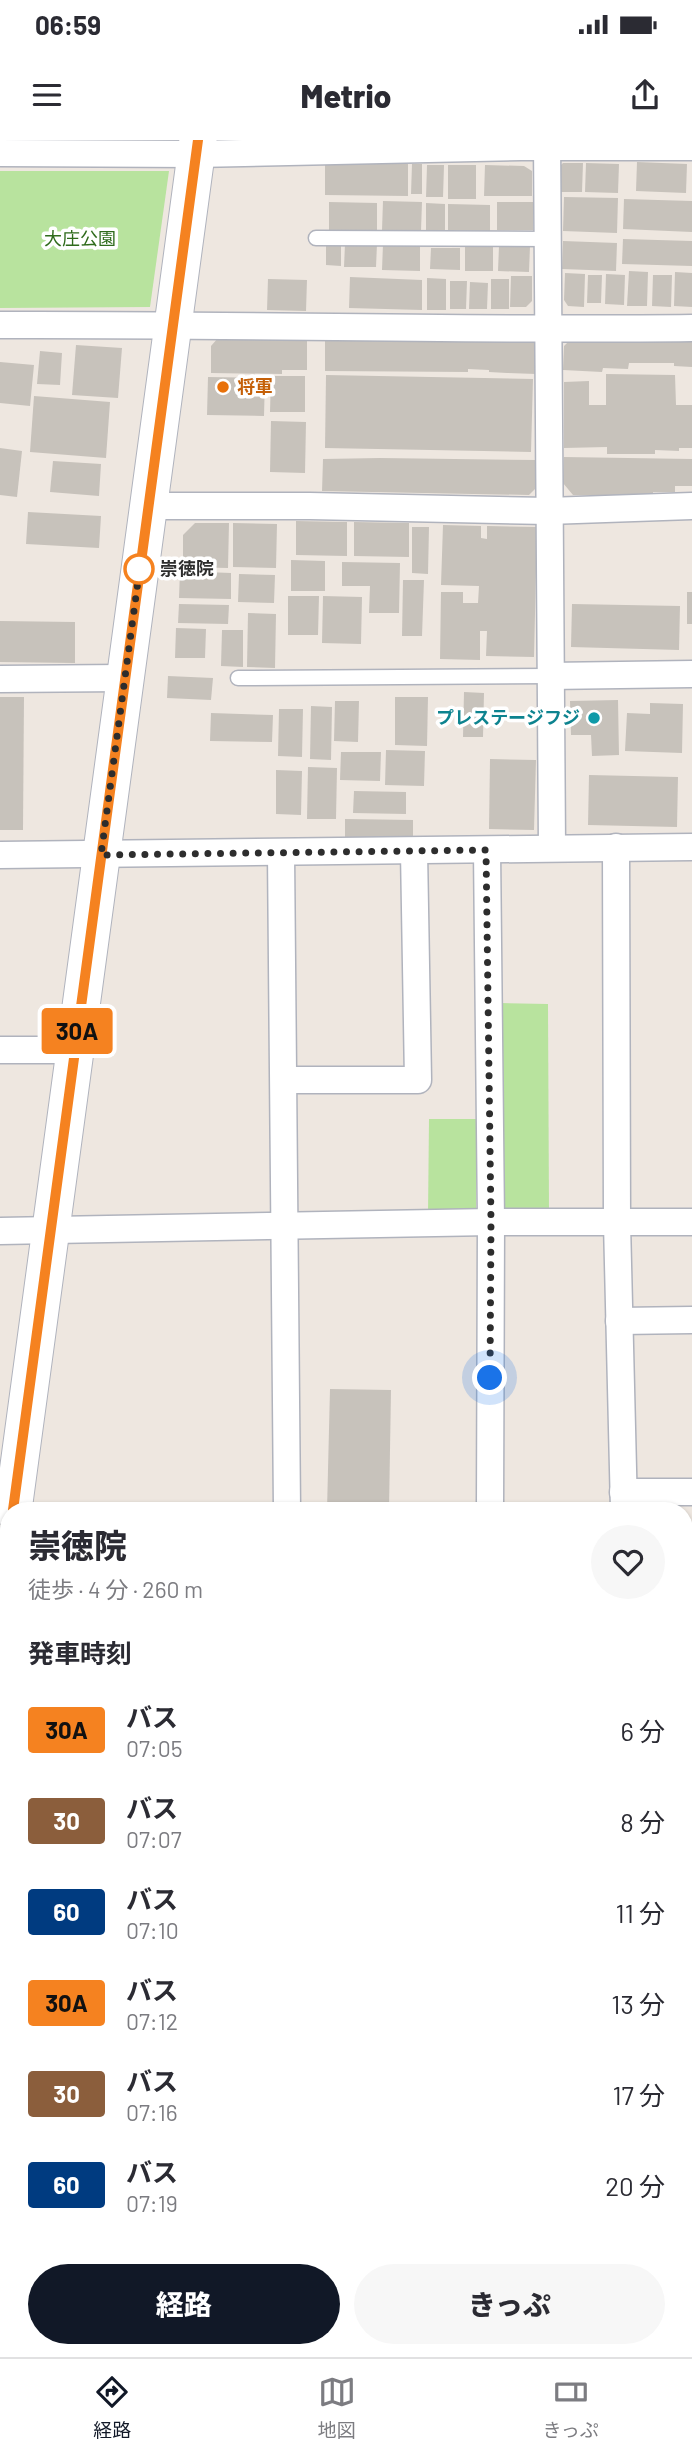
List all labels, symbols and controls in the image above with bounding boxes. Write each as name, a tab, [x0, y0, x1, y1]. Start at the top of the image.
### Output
text: 06:59	[35, 9, 101, 40]
icon: menu	[28, 76, 66, 114]
text: Metrio	[301, 76, 391, 114]
icon: share	[626, 76, 664, 114]
park label: 大庄公園	[44, 227, 116, 249]
place label: 将軍	[237, 375, 273, 397]
marker: 将軍	[215, 379, 231, 395]
marker: 崇徳院	[124, 554, 154, 584]
place label: 崇徳院	[160, 557, 214, 579]
place label: プレステージフジ	[436, 706, 580, 728]
marker: プレステージフジ	[586, 710, 602, 726]
line badge: 30A	[37, 1008, 117, 1054]
text: 30A	[56, 1016, 98, 1045]
your location	[472, 1360, 507, 1395]
text: 崇徳院	[28, 1525, 127, 1565]
button: heart	[591, 1525, 665, 1599]
text: 徒歩 · 4 分 · 260 m	[28, 1575, 203, 1603]
text: 発車時刻	[28, 1637, 132, 1668]
text: バス	[126, 1701, 178, 1732]
text: 30A	[45, 1715, 88, 1744]
text: 6 分	[620, 1715, 665, 1746]
text: 07:05	[126, 1734, 183, 1762]
text: バス	[126, 1792, 178, 1823]
text: 30	[53, 1806, 80, 1835]
text: 8 分	[620, 1806, 665, 1837]
text: 07:07	[126, 1825, 182, 1853]
text: バス	[126, 1883, 178, 1914]
text: 60	[53, 1897, 80, 1926]
text: 11 分	[616, 1897, 665, 1928]
text: 07:10	[126, 1916, 179, 1944]
text: バス	[126, 1974, 178, 2005]
text: 30A	[45, 1988, 88, 2017]
text: 13 分	[611, 1988, 665, 2019]
text: 07:12	[126, 2007, 178, 2035]
text: バス	[126, 2065, 178, 2096]
text: 30	[53, 2079, 80, 2108]
text: 17 分	[612, 2079, 665, 2110]
text: 07:16	[126, 2098, 178, 2126]
text: バス	[126, 2156, 178, 2187]
text: 60	[53, 2170, 80, 2199]
text: 20 分	[605, 2170, 665, 2201]
text: 07:19	[126, 2189, 178, 2217]
button: 経路	[28, 2264, 340, 2344]
button: きっぷ	[354, 2264, 665, 2344]
tab: 経路	[93, 2373, 131, 2442]
tab: 地図	[318, 2373, 356, 2442]
tab: きっぷ	[542, 2373, 599, 2442]

